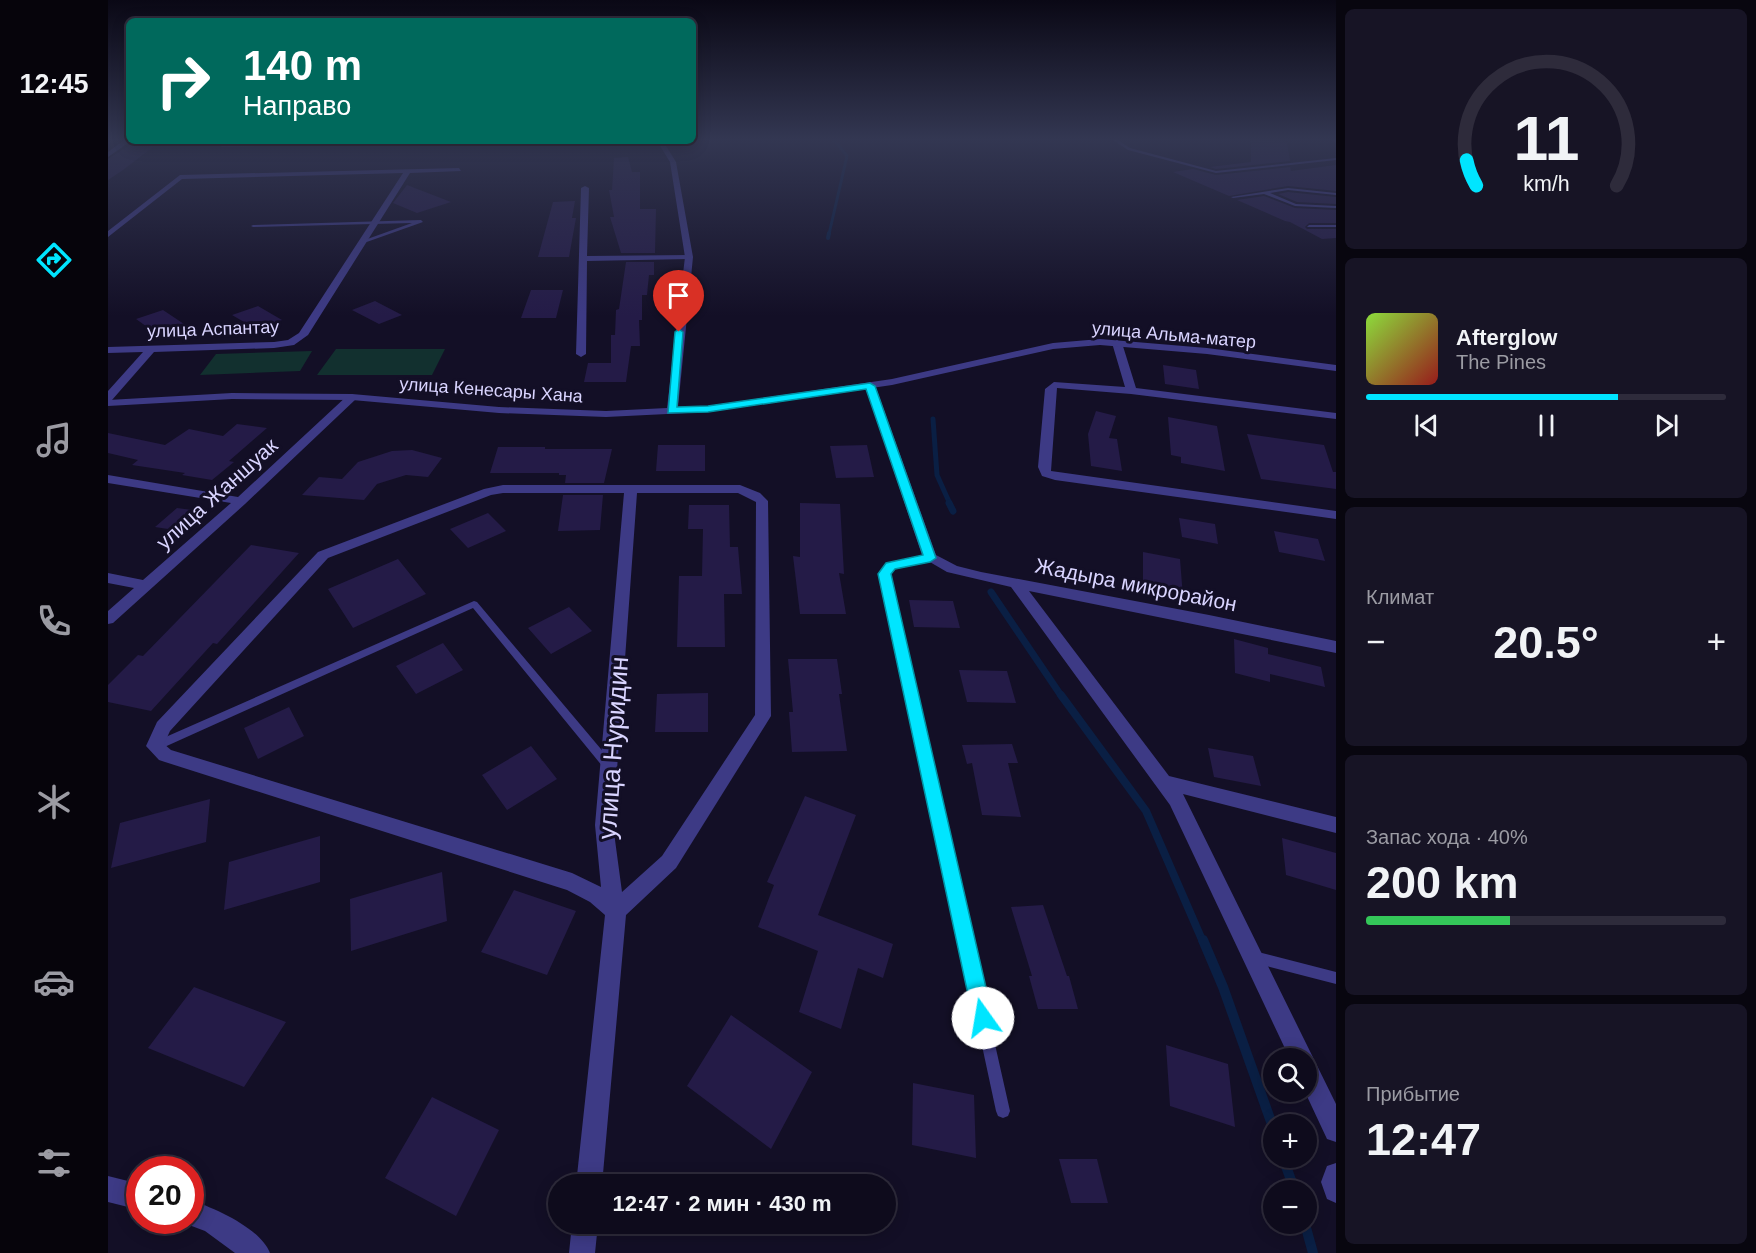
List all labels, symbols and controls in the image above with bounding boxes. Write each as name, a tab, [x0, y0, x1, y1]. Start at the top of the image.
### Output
icon: right	[144, 42, 222, 120]
text: 140 m	[243, 42, 362, 89]
text: 12:45	[19, 69, 89, 99]
text: Направо	[243, 91, 351, 121]
text: 11	[1513, 104, 1579, 173]
text: km/h	[1523, 172, 1569, 196]
icon: directions	[33, 239, 75, 281]
pin	[653, 270, 704, 332]
icon: arrive	[662, 279, 695, 312]
street label: улица Аспантау	[147, 317, 279, 341]
street label: улица Альма-матер	[1091, 318, 1257, 352]
text: Afterglow	[1456, 325, 1557, 350]
text: The Pines	[1456, 351, 1546, 373]
street label: улица Кенесары Хана	[399, 374, 584, 406]
icon: previous	[1410, 409, 1443, 442]
icon: pause	[1530, 409, 1563, 442]
icon: next	[1650, 409, 1683, 442]
icon: music	[33, 419, 75, 461]
street label: улица Жаншуак	[152, 433, 282, 554]
street label: Жадыра микрорайон	[1033, 554, 1239, 615]
text: Климат	[1366, 586, 1434, 608]
icon: phone	[33, 600, 75, 642]
text: 20.5°	[1493, 617, 1599, 668]
text: −	[1366, 623, 1385, 660]
text: +	[1707, 623, 1726, 660]
street label: улица Нуридин	[592, 656, 634, 840]
icon: climate	[33, 781, 75, 823]
text: Запас хода · 40%	[1366, 826, 1528, 848]
text: 200 km	[1366, 857, 1519, 908]
icon: car	[33, 961, 75, 1003]
position arrow	[951, 986, 1015, 1050]
map controls	[1263, 1048, 1317, 1234]
button: search	[1263, 1048, 1317, 1102]
text: Прибытие	[1366, 1083, 1460, 1105]
button: +	[1263, 1114, 1317, 1168]
text: 12:47	[1366, 1114, 1481, 1165]
icon: filters	[33, 1142, 75, 1184]
speed limit sign: 20	[126, 1156, 204, 1234]
button: −	[1263, 1180, 1317, 1234]
text: 12:47 · 2 мин · 430 m	[612, 1191, 832, 1216]

